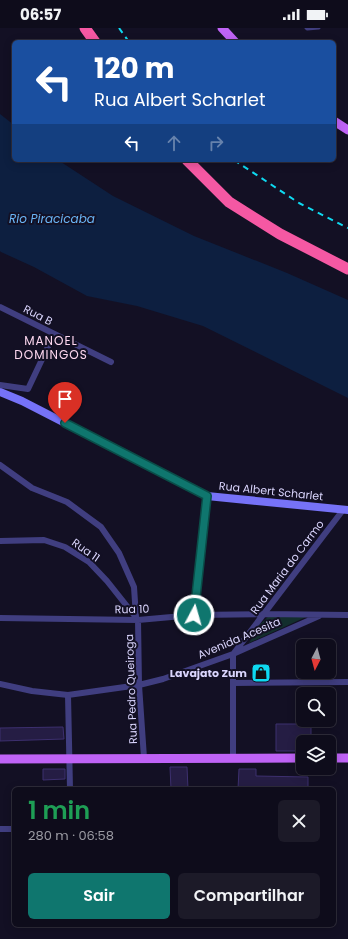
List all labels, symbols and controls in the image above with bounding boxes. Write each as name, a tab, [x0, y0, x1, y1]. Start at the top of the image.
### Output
text: 06:57	[20, 4, 61, 25]
text: 120 m	[94, 49, 174, 88]
icon: left	[28, 56, 80, 108]
text: Rua Albert Scharlet	[94, 87, 265, 112]
icon: left	[121, 132, 143, 154]
icon: ahead	[163, 132, 185, 154]
icon: right	[205, 132, 227, 154]
water label: Rio Piracicaba	[9, 210, 95, 227]
street label: Rua B	[21, 301, 56, 329]
district label: MANOEL DOMINGOS	[14, 332, 88, 363]
pin	[48, 382, 82, 423]
icon: arrive	[54, 388, 76, 410]
street label: Rua Albert Scharlet	[218, 478, 324, 504]
street label: Rua Maria do Carmo	[246, 517, 328, 617]
street label: Rua 11	[69, 535, 103, 565]
position arrow	[173, 594, 215, 636]
street label: Rua 10	[115, 601, 149, 617]
street label: Avenida Acesita	[195, 613, 283, 663]
street label: Rua Pedro Queiroga	[121, 634, 141, 744]
north arrow	[296, 639, 336, 679]
map controls	[296, 639, 336, 775]
shop icon: Lavajato Zum	[250, 662, 272, 684]
place label: Lavajato Zum	[170, 665, 247, 681]
button: search	[296, 687, 336, 727]
button: layers	[296, 735, 336, 775]
text: 1 min	[28, 794, 90, 827]
button: close	[278, 800, 320, 842]
text: 280 m · 06:58	[28, 826, 114, 845]
button: Sair	[28, 873, 170, 919]
button: Compartilhar	[178, 873, 320, 919]

